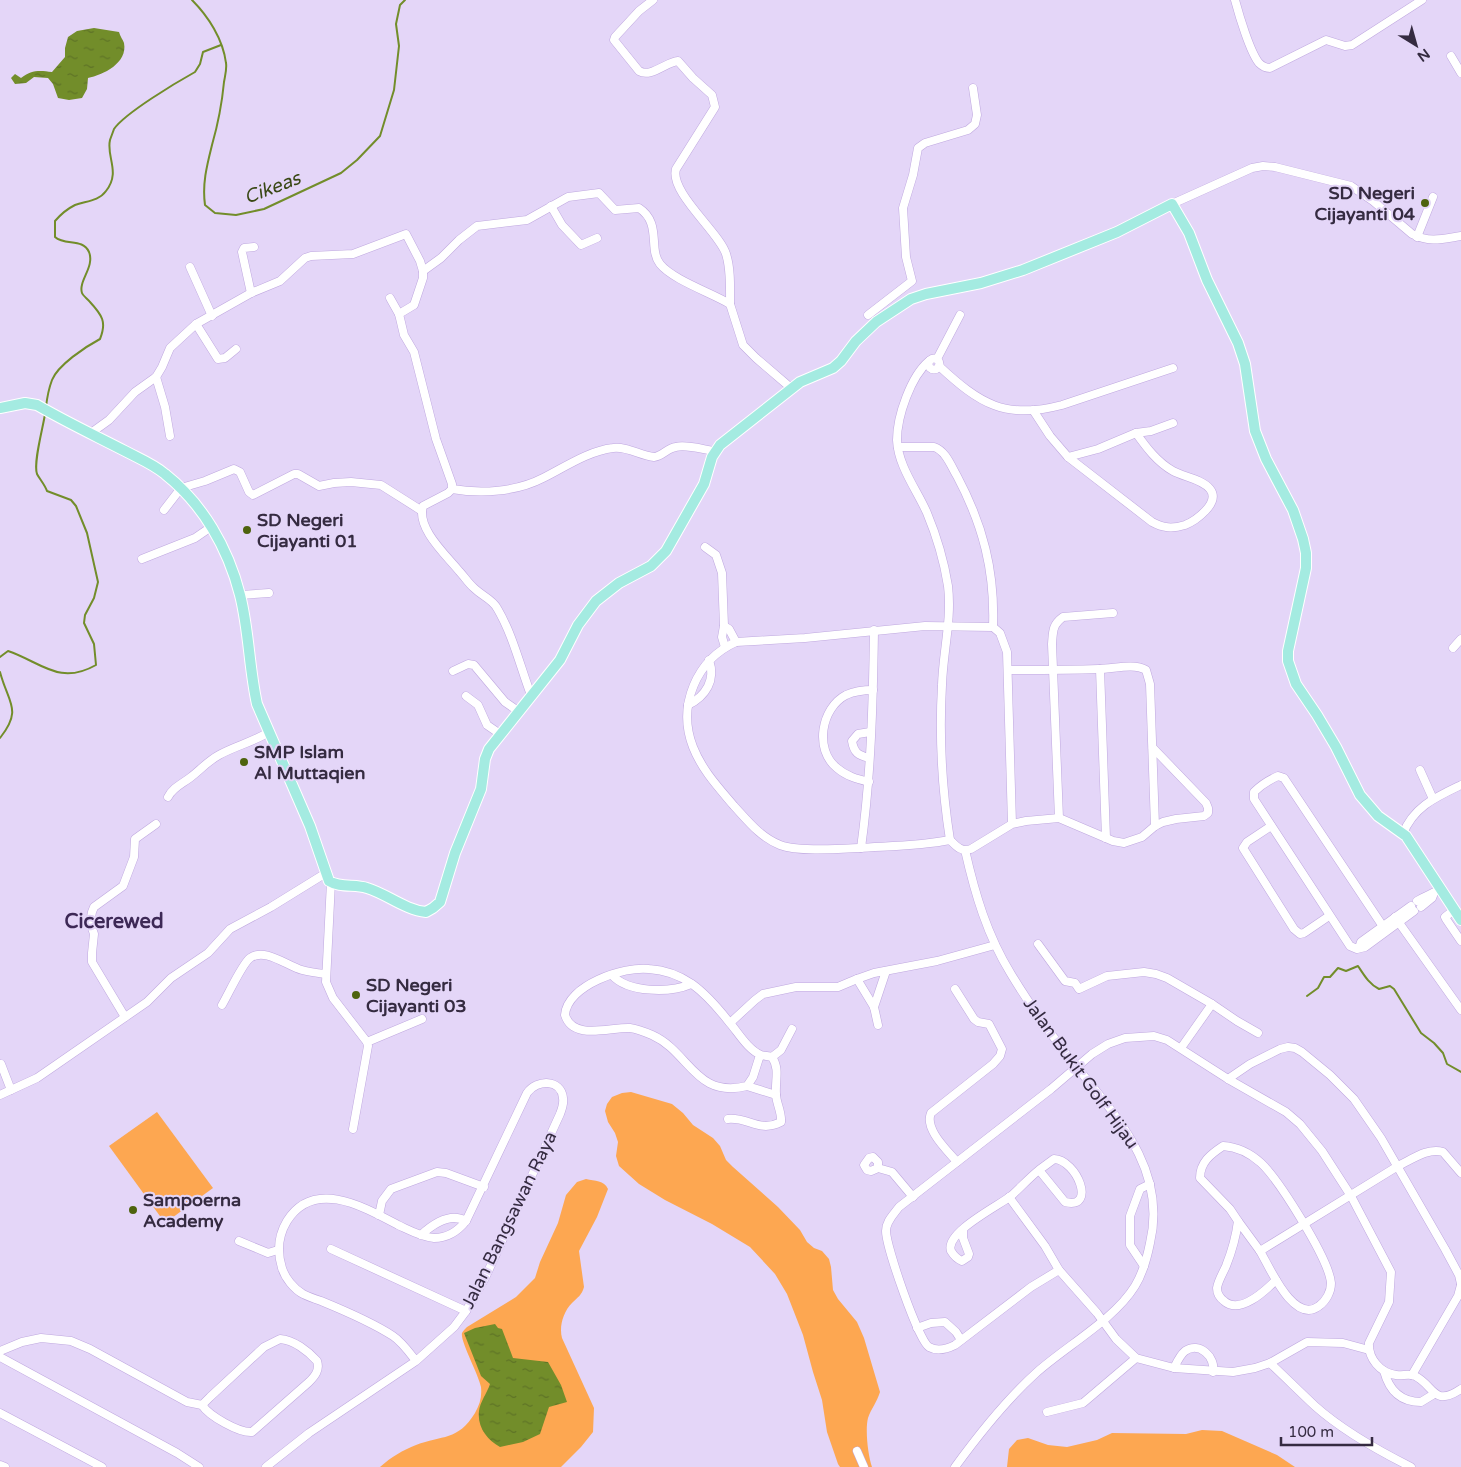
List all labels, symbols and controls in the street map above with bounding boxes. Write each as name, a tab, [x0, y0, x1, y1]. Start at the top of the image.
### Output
north arrow	[1391, 20, 1441, 70]
text: N	[1414, 45, 1433, 65]
water label: Cikeas	[241, 166, 305, 209]
place label: SD Negeri Cijayanti 04	[1314, 182, 1416, 225]
marker: SD Negeri Cijayanti 04	[1419, 197, 1431, 209]
place label: SD Negeri Cijayanti 01	[257, 509, 358, 552]
marker: SD Negeri Cijayanti 01	[241, 524, 253, 536]
place label: SMP Islam Al Muttaqien	[254, 741, 365, 784]
marker: SMP Islam Al Muttaqien	[238, 756, 250, 768]
district label: Cicerewed	[65, 910, 164, 934]
place label: SD Negeri Cijayanti 03	[366, 974, 467, 1017]
marker: SD Negeri Cijayanti 03	[350, 989, 362, 1001]
street label: Jalan Bukit Golf Hijau	[1019, 993, 1143, 1153]
street label: Jalan Bangsawan Raya	[456, 1128, 562, 1312]
place label: Sampoerna Academy	[143, 1189, 241, 1232]
marker: Sampoerna Academy	[127, 1204, 139, 1216]
scale bar	[1281, 1414, 1372, 1446]
text: 100 m	[1288, 1423, 1334, 1441]

